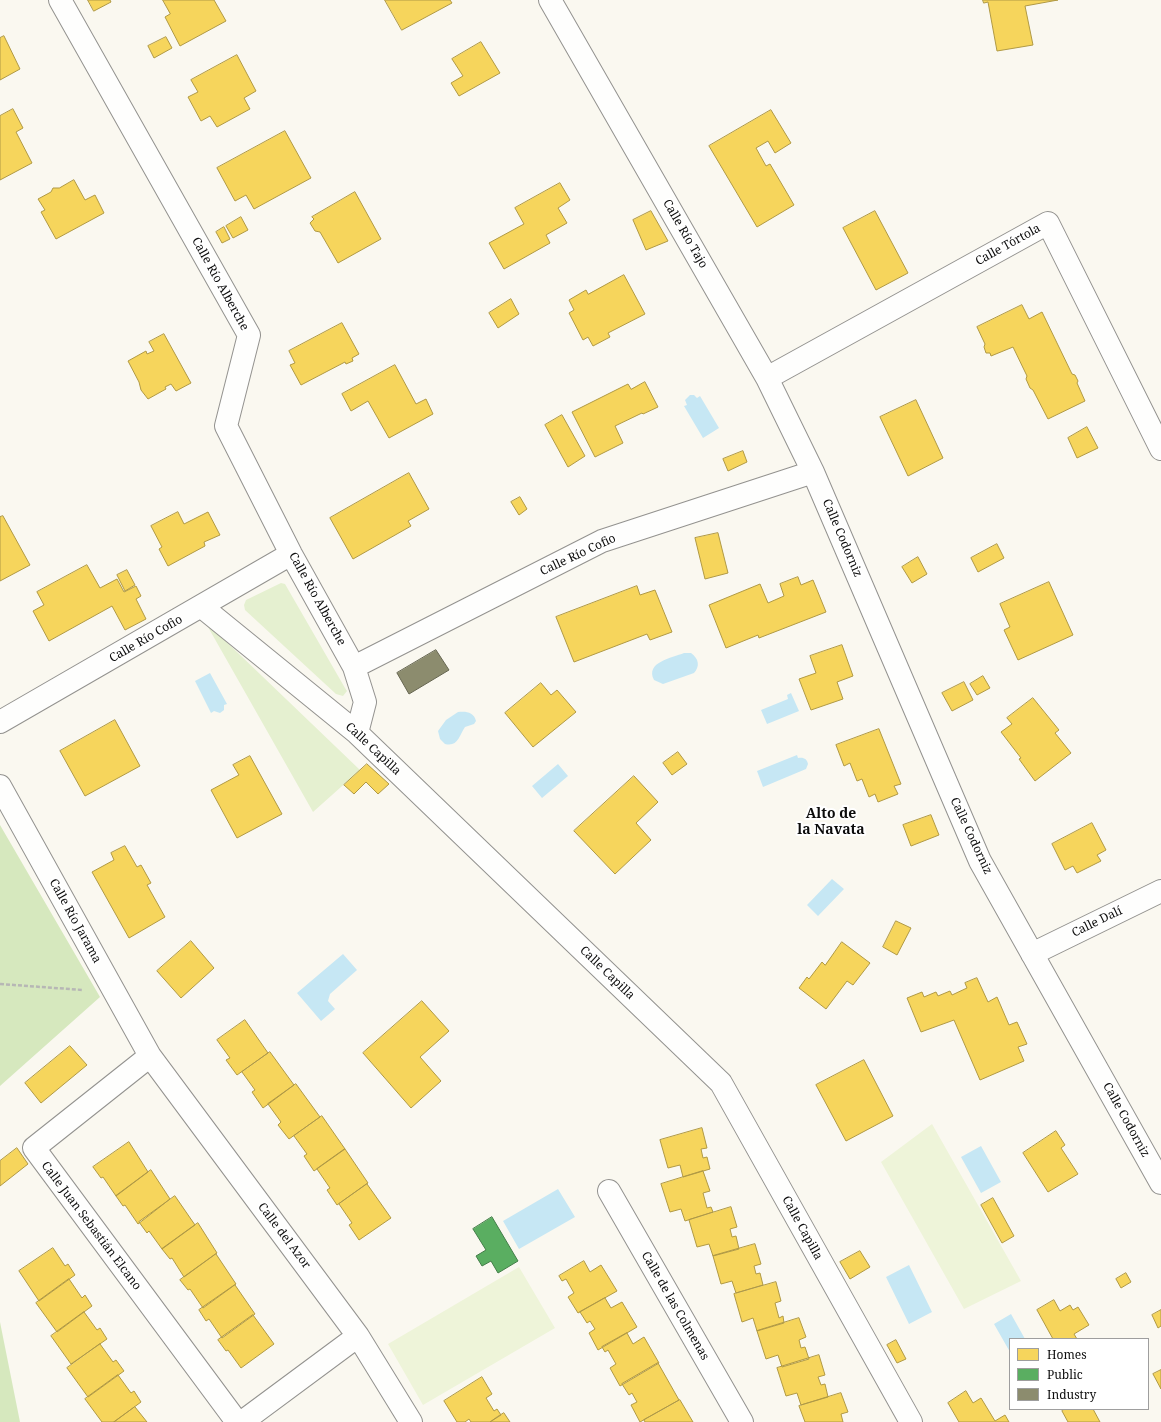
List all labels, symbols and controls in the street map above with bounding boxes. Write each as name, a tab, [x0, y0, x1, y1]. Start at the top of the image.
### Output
street label: Calle Río Tajo	[659, 197, 711, 271]
street label: Calle Tórtola	[973, 221, 1043, 269]
street label: Calle Río Alberche	[188, 235, 252, 333]
street label: Calle Codorniz	[819, 497, 865, 579]
street label: Calle Río Cofio	[538, 531, 618, 579]
street label: Calle Río Alberche	[285, 550, 349, 648]
street label: Calle Río Cofio	[107, 612, 185, 666]
street label: Calle Capilla	[342, 720, 404, 778]
street label: Calle Codorniz	[947, 795, 995, 877]
district label: Alto de la Navata	[797, 806, 865, 838]
street label: Calle Río Jarama	[46, 876, 104, 966]
street label: Calle Dalí	[1070, 904, 1124, 940]
street label: Calle Capilla	[577, 943, 637, 1003]
street label: Calle Codorniz	[1100, 1080, 1152, 1160]
street label: Calle Juan Sebastián Elcano	[38, 1159, 144, 1293]
street label: Calle Capilla	[779, 1194, 825, 1262]
street label: Calle del Azor	[255, 1200, 313, 1272]
street label: Calle de las Colmenas	[638, 1249, 712, 1363]
legend	[1009, 1338, 1149, 1410]
text: Homes	[1047, 1346, 1087, 1363]
text: Public	[1047, 1366, 1083, 1383]
text: Industry	[1047, 1386, 1096, 1403]

